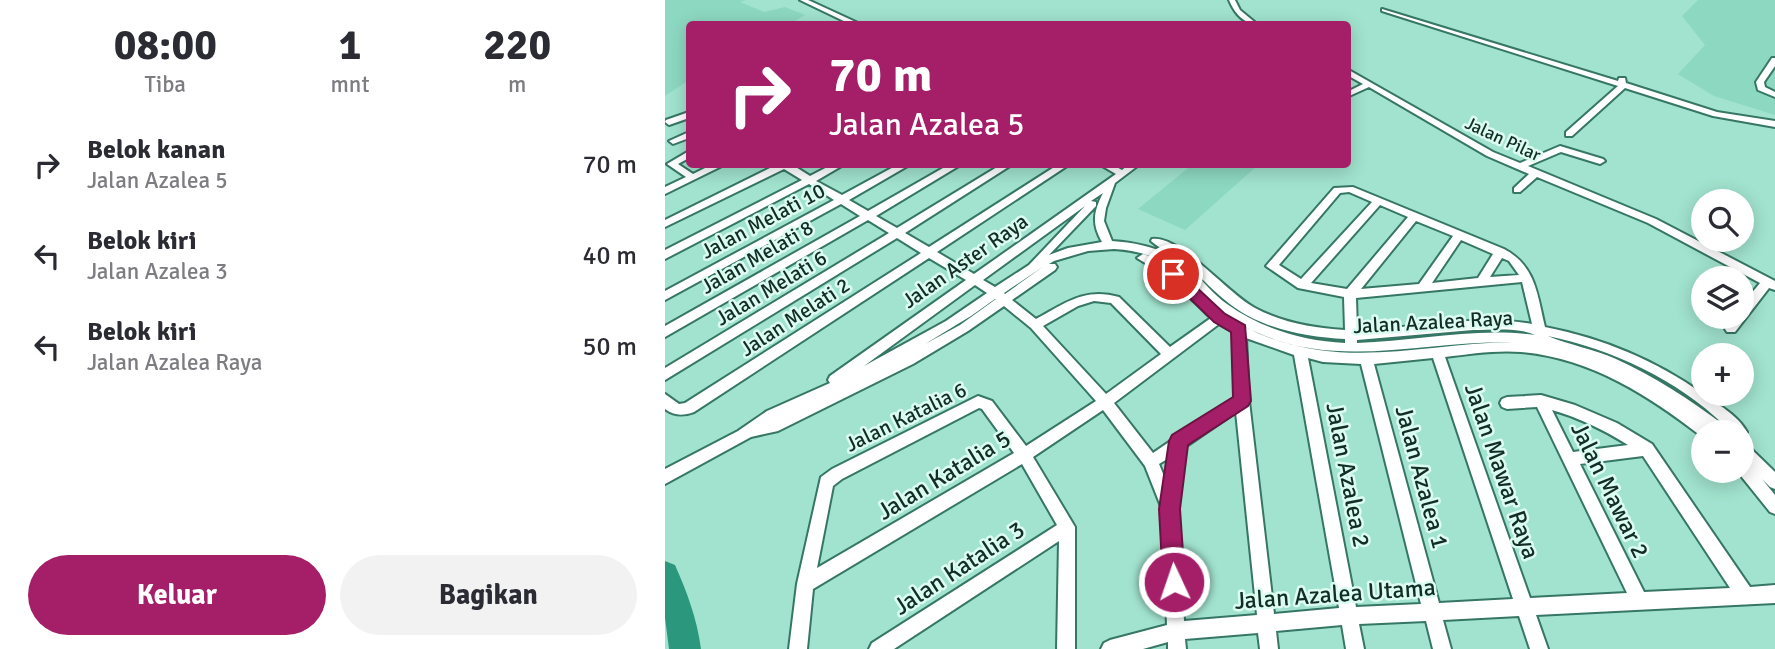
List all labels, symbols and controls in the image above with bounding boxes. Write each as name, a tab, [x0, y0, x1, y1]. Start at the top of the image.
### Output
text: 08:00	[114, 20, 217, 71]
text: 1	[339, 20, 361, 71]
text: 220	[483, 20, 551, 71]
text: 70 m	[829, 45, 932, 105]
icon: right	[714, 49, 805, 140]
text: Tiba	[145, 70, 186, 99]
text: mnt	[331, 70, 369, 99]
text: m	[508, 70, 526, 99]
text: Jalan Azalea 5	[829, 105, 1025, 144]
street label: Jalan Pilar	[1462, 112, 1545, 166]
text: Belok kanan	[87, 134, 225, 166]
icon: right	[28, 146, 66, 184]
text: 70 m	[582, 149, 637, 181]
text: Jalan Azalea 5	[87, 166, 228, 195]
street label: Jalan Melati 10	[696, 177, 830, 265]
map controls	[1691, 189, 1754, 483]
button: search	[1691, 189, 1754, 252]
street label: Jalan Aster Raya	[897, 208, 1033, 314]
street label: Jalan Melati 8	[696, 214, 818, 300]
text: Belok kiri	[87, 225, 196, 257]
icon: left	[28, 237, 66, 275]
text: 40 m	[582, 240, 637, 272]
street label: Jalan Melati 6	[710, 244, 832, 332]
pin	[1143, 244, 1203, 304]
icon: arrive	[1154, 255, 1192, 293]
text: Jalan Azalea 3	[87, 257, 228, 286]
button: layers	[1691, 266, 1754, 329]
street label: Jalan Melati 2	[735, 272, 855, 362]
street label: Jalan Azalea Raya	[1352, 305, 1514, 339]
text: Belok kiri	[87, 316, 196, 348]
icon: left	[28, 328, 66, 366]
text: 50 m	[582, 331, 637, 363]
button: +	[1691, 343, 1754, 406]
text: Jalan Azalea Raya	[87, 348, 262, 377]
street label: Jalan Katalia 6	[841, 376, 971, 458]
street label: Jalan Mawar Raya	[1458, 379, 1546, 563]
street label: Jalan Azalea 2	[1319, 400, 1377, 550]
street label: Jalan Azalea 1	[1389, 402, 1455, 552]
street label: Jalan Mawar 2	[1564, 417, 1656, 563]
button: −	[1691, 420, 1754, 483]
street label: Jalan Katalia 5	[872, 423, 1016, 527]
street label: Jalan Katalia 3	[888, 514, 1030, 622]
position arrow	[1137, 545, 1211, 619]
button: Keluar	[28, 555, 326, 635]
button: Bagikan	[340, 555, 637, 635]
street label: Jalan Azalea Utama	[1233, 572, 1437, 616]

